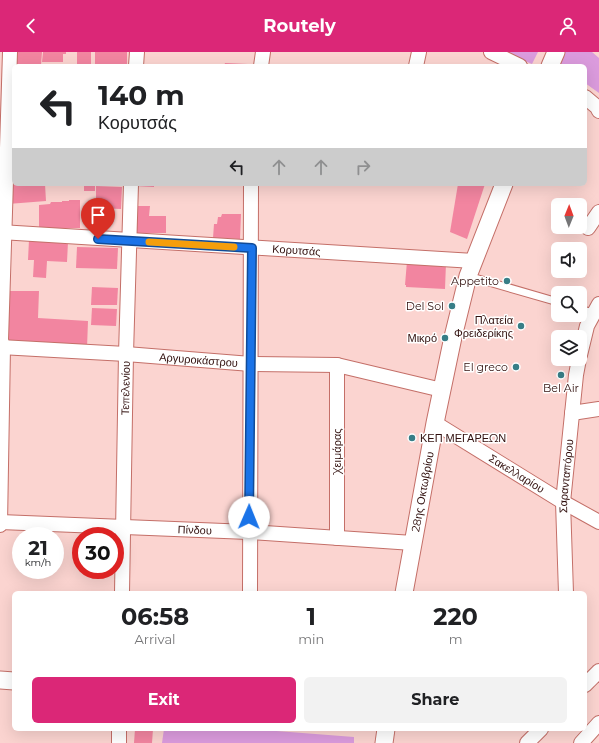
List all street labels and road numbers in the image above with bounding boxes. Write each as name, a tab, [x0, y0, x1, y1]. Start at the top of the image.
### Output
street label: Κορυτσάς	[272, 242, 321, 259]
street label: Αργυροκάστρου	[159, 350, 238, 370]
street label: Τεπελενίου	[118, 361, 133, 415]
street label: Χειμάρας	[330, 428, 344, 476]
street label: Σαρανταπόρου	[556, 438, 576, 513]
street label: 28ης Οκτωβρίου	[408, 450, 437, 533]
street label: Σακελλαρίου	[486, 451, 547, 496]
street label: Πίνδου	[177, 522, 212, 538]

